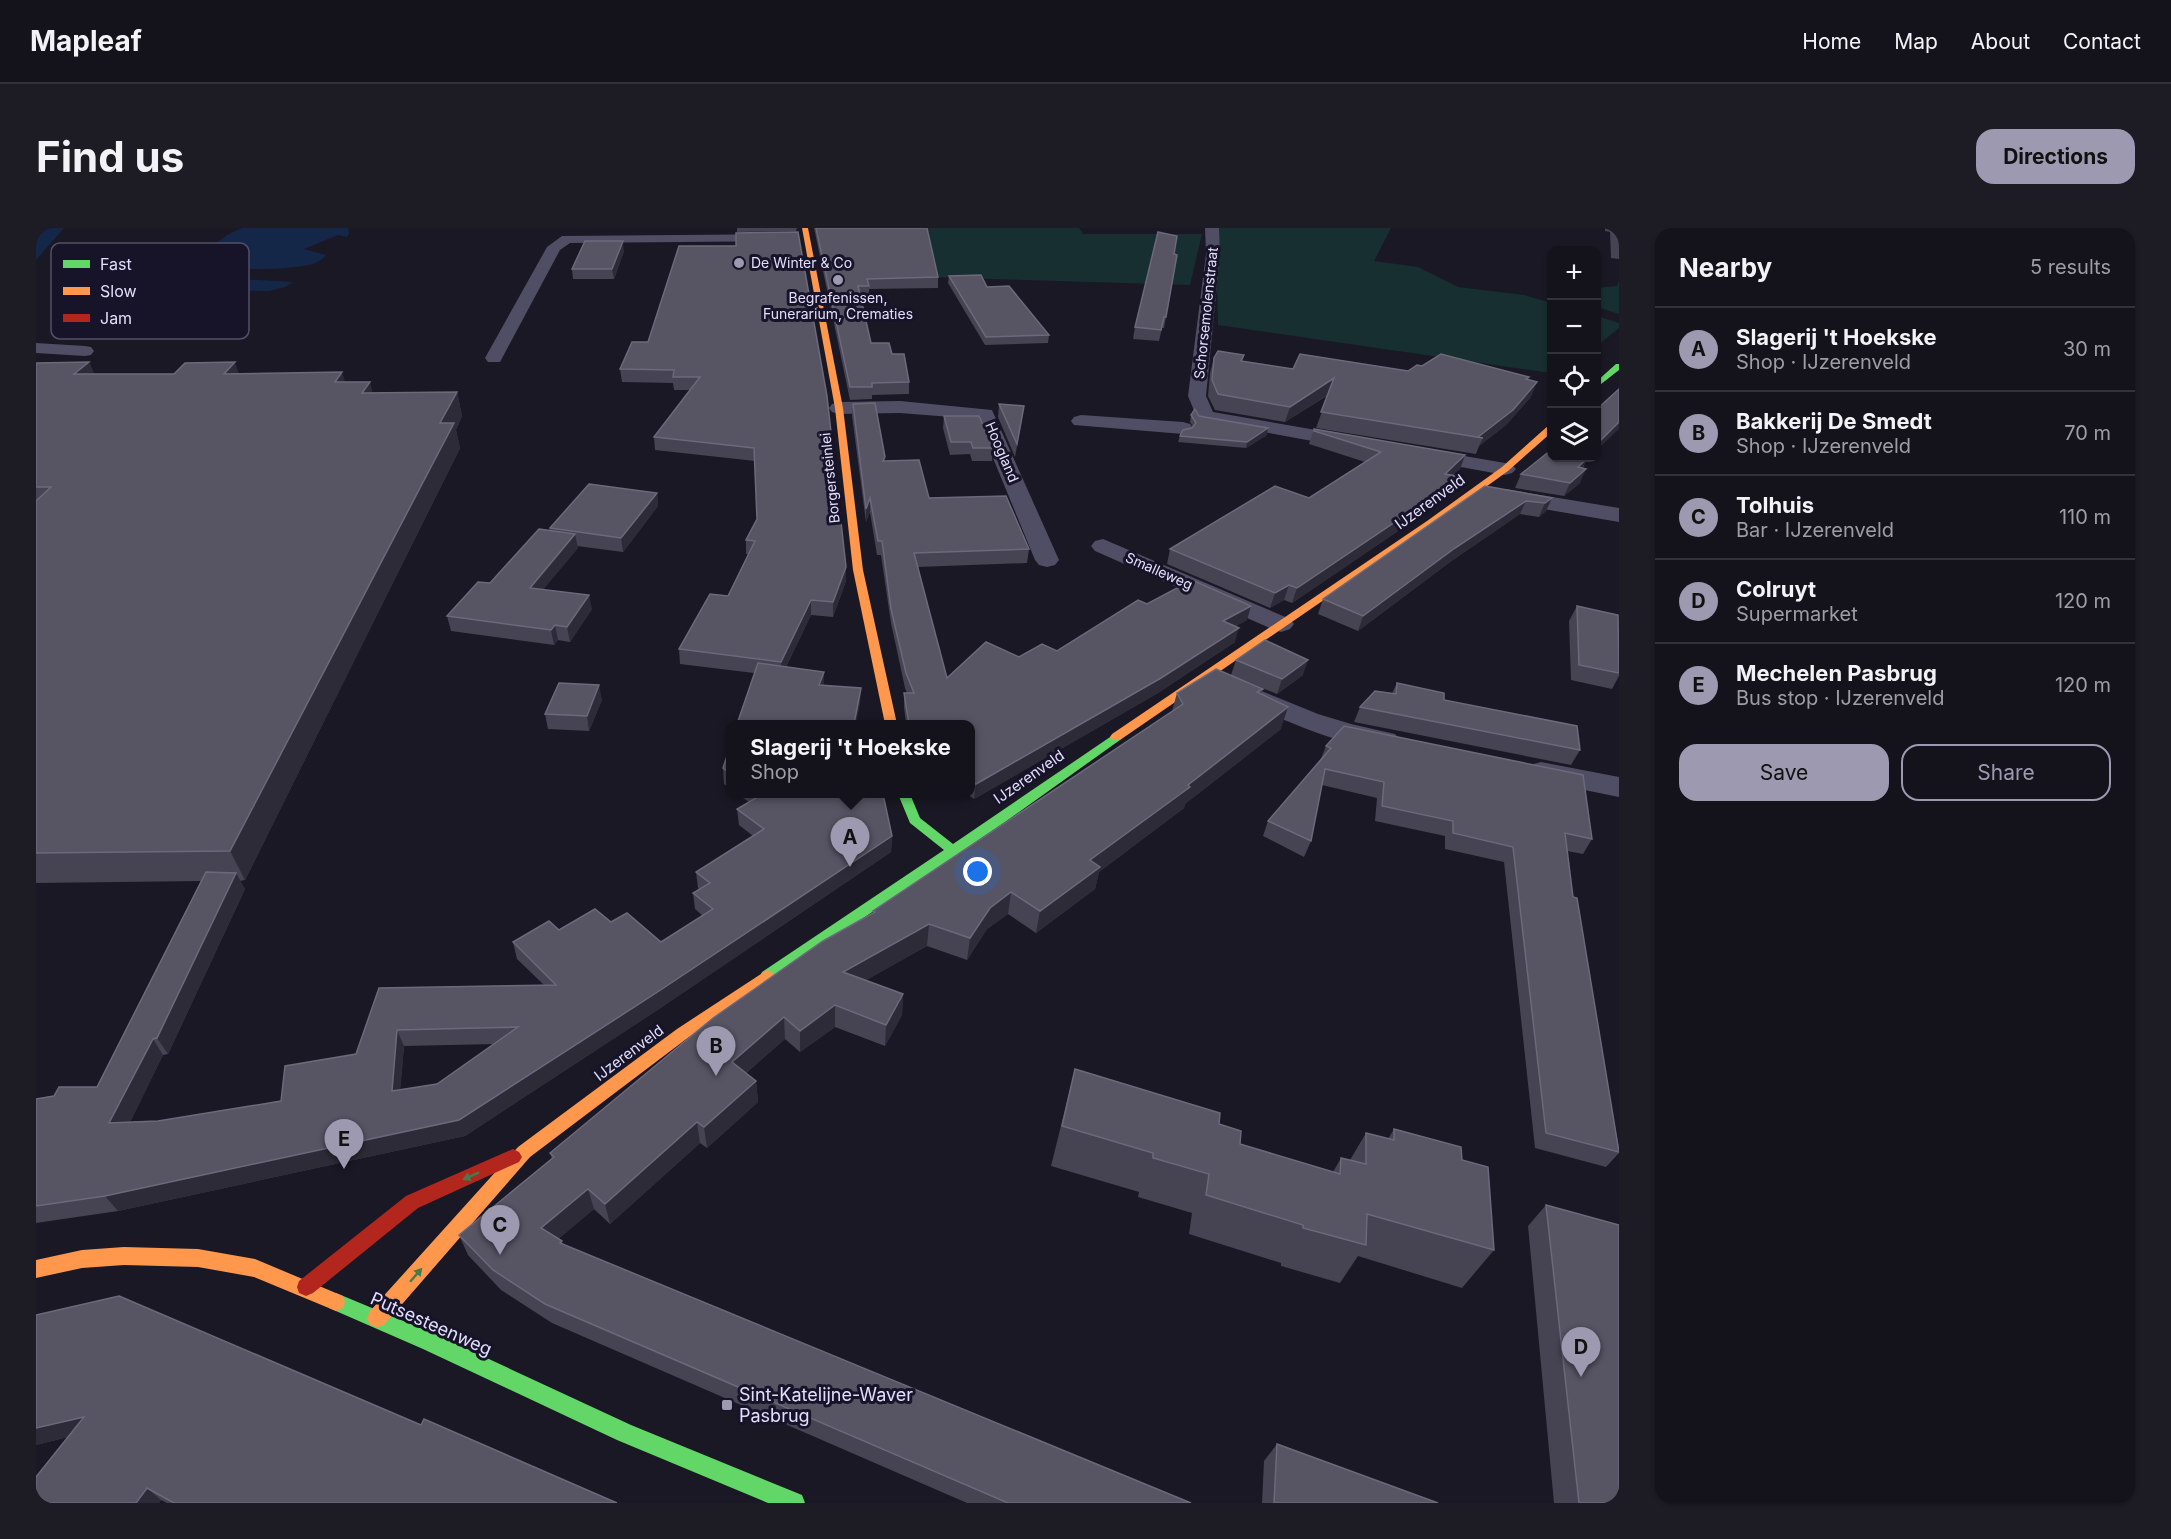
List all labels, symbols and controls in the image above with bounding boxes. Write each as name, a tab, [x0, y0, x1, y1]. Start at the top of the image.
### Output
text: Mapleaf	[30, 24, 142, 58]
text: Home	[1802, 29, 1861, 54]
text: Map	[1894, 29, 1938, 54]
text: About	[1971, 29, 2030, 54]
text: Contact	[2063, 29, 2141, 54]
button: Directions	[1976, 129, 2135, 184]
text: Find us	[36, 131, 184, 182]
legend	[51, 243, 249, 339]
street label: Schorsemolenstraat	[1190, 246, 1221, 380]
map controls	[1547, 246, 1601, 462]
button: +	[1547, 246, 1601, 300]
text: Nearby	[1679, 252, 1772, 283]
text: Fast	[100, 254, 132, 274]
place label: De Winter & Co	[751, 254, 852, 271]
text: 5 results	[2030, 255, 2111, 279]
marker: De Winter & Co	[732, 256, 746, 270]
marker: Begrafenissen, Funerarium, Crematies	[831, 273, 845, 287]
text: Slow	[100, 281, 137, 301]
place label: Begrafenissen, Funerarium, Crematies	[763, 289, 913, 322]
button: −	[1547, 300, 1601, 354]
text: Jam	[100, 308, 132, 328]
text: Slagerij 't Hoekske	[1736, 324, 1937, 350]
text: A	[1691, 337, 1706, 361]
text: 30 m	[2063, 337, 2111, 361]
text: Shop · IJzerenveld	[1736, 350, 1911, 374]
button: locate	[1547, 354, 1601, 408]
button: layers	[1547, 408, 1601, 462]
text: Bakkerij De Smedt	[1736, 408, 1932, 434]
street label: Hoogland	[982, 419, 1023, 485]
text: B	[1692, 421, 1705, 445]
text: 70 m	[2064, 421, 2111, 445]
street label: Borgersteinlei	[816, 432, 843, 524]
text: Shop · IJzerenveld	[1736, 434, 1911, 458]
street label: IJzerenveld	[1391, 470, 1468, 533]
text: Tolhuis	[1736, 492, 1814, 518]
text: C	[1691, 505, 1706, 529]
text: 110 m	[2059, 505, 2111, 529]
text: Bar · IJzerenveld	[1736, 518, 1894, 542]
street label: Smalleweg	[1123, 548, 1195, 593]
text: Colruyt	[1736, 576, 1816, 602]
text: D	[1691, 589, 1706, 613]
text: 120 m	[2055, 589, 2111, 613]
text: Supermarket	[1736, 602, 1858, 626]
text: Mechelen Pasbrug	[1736, 660, 1937, 686]
text: E	[1692, 673, 1705, 697]
text: 120 m	[2055, 673, 2111, 697]
text: Bus stop · IJzerenveld	[1736, 686, 1944, 710]
popup	[726, 720, 975, 798]
text: Slagerij 't Hoekske	[750, 734, 951, 760]
button: Save	[1679, 744, 1889, 801]
button: Share	[1901, 744, 2111, 801]
street label: IJzerenveld	[990, 745, 1068, 808]
text: Shop	[750, 760, 799, 784]
pin: A	[830, 818, 870, 867]
your location	[963, 857, 992, 886]
street label: IJzerenveld	[590, 1020, 667, 1085]
pin: B	[696, 1026, 736, 1076]
pin: E	[324, 1120, 364, 1169]
one-way arrow	[461, 1171, 479, 1181]
pin: C	[480, 1206, 520, 1255]
one-way arrow	[409, 1267, 423, 1282]
street label: Putsesteenweg	[367, 1287, 495, 1360]
pin: D	[1562, 1328, 1600, 1377]
place label: Sint-Katelijne-Waver Pasbrug	[739, 1384, 913, 1426]
marker: Sint-Katelijne-Waver Pasbrug	[720, 1398, 734, 1412]

